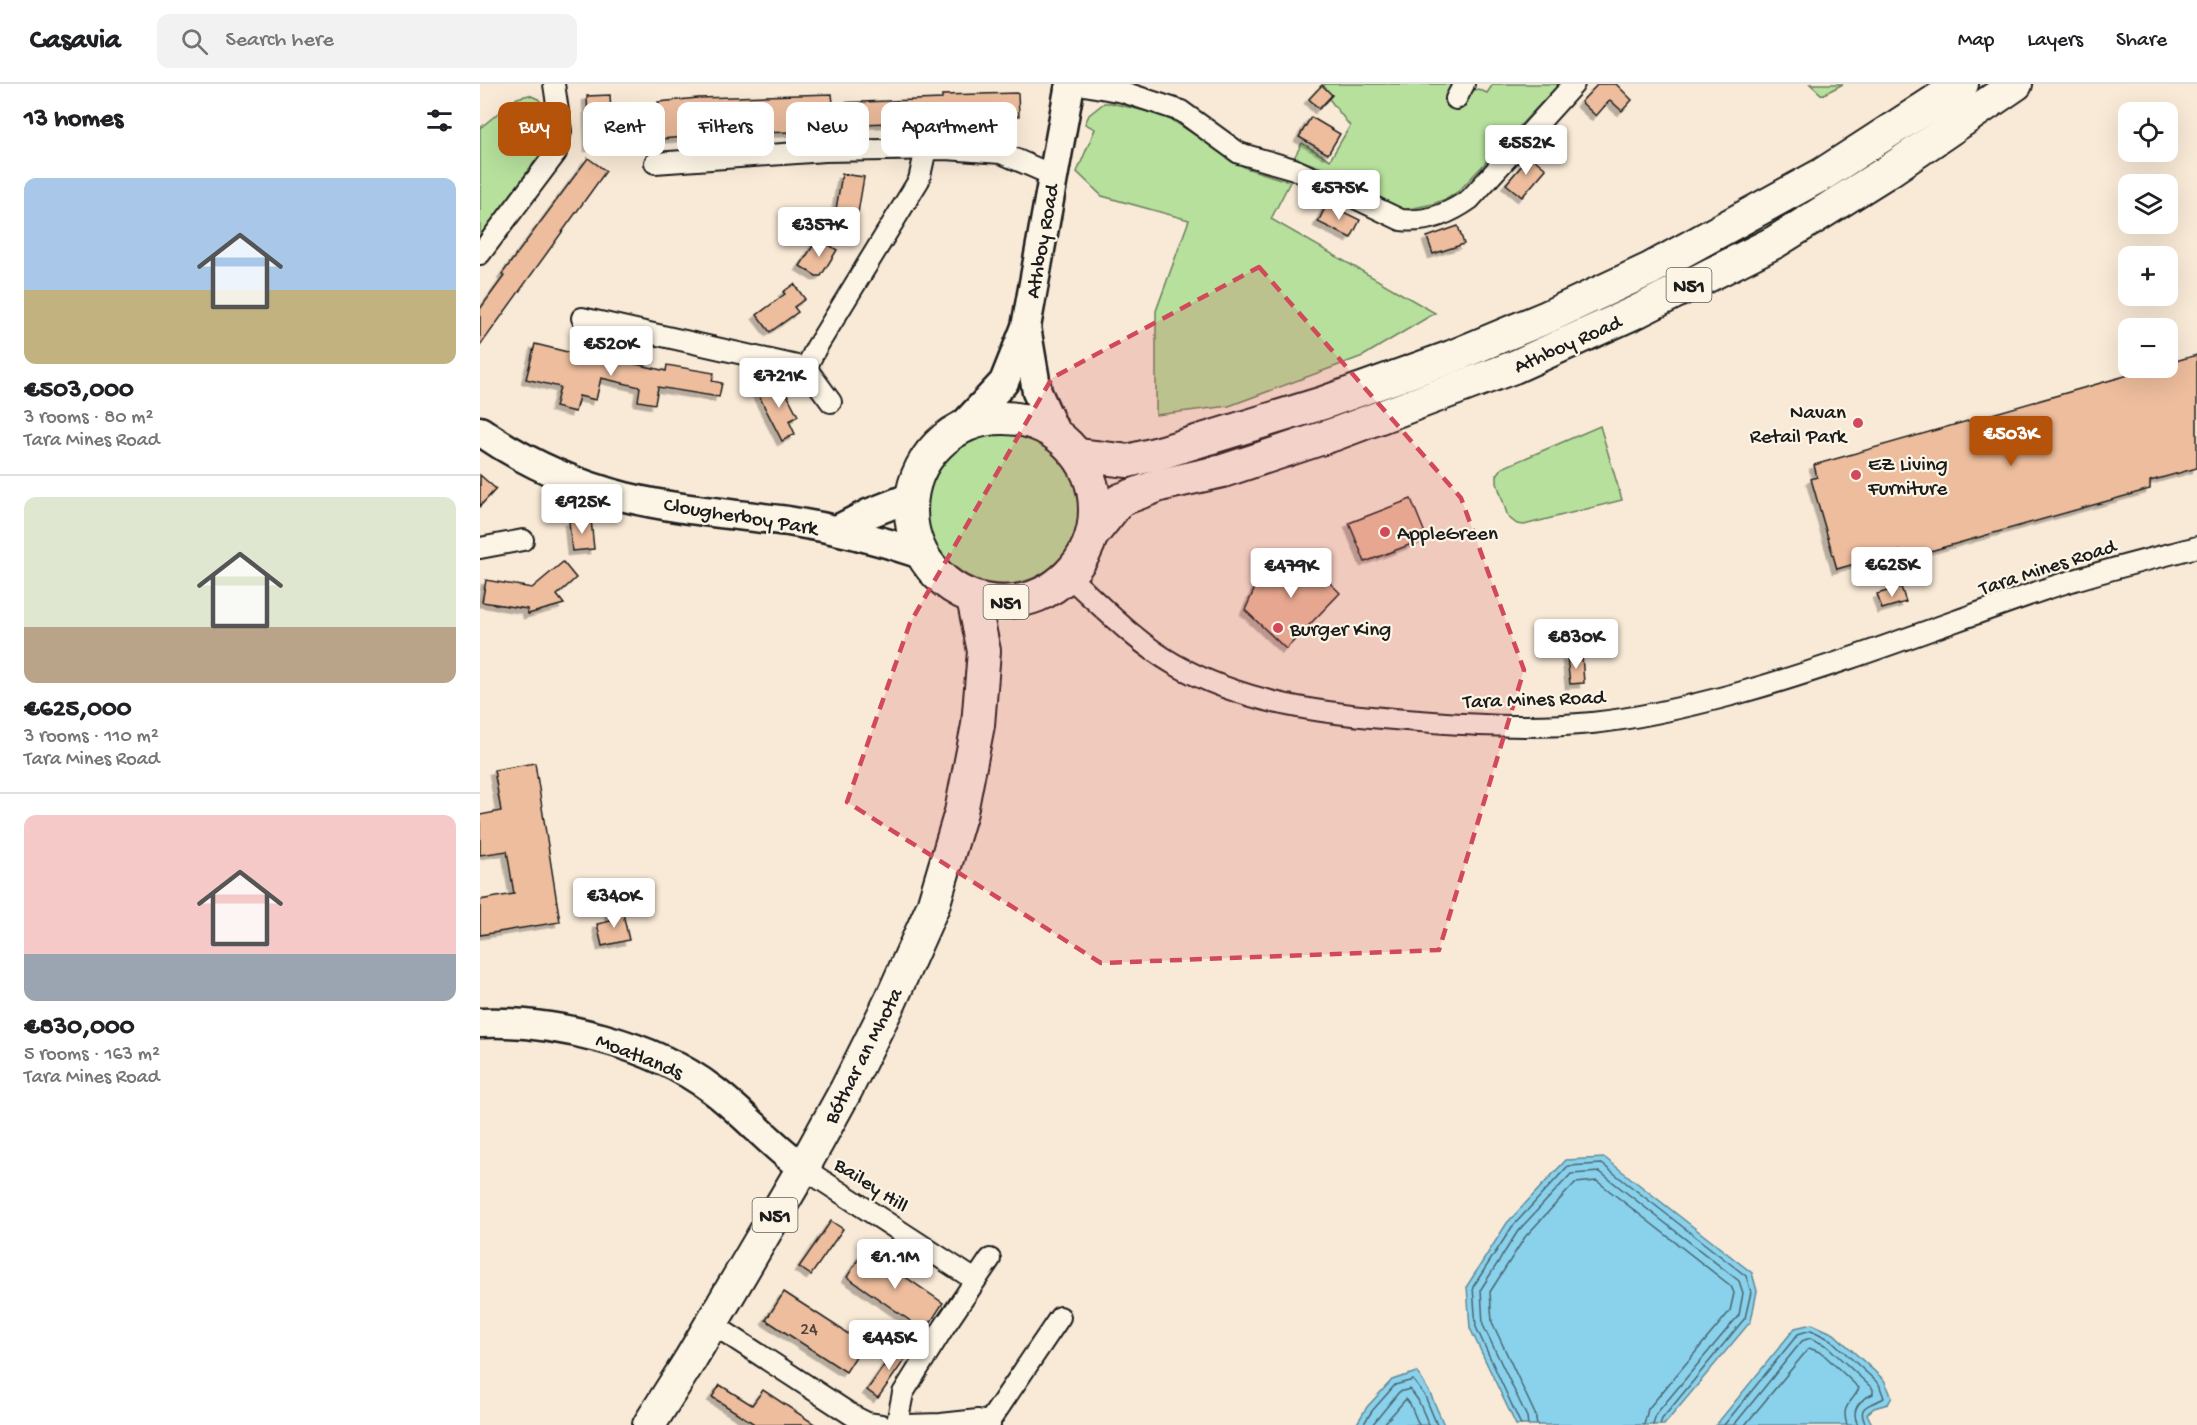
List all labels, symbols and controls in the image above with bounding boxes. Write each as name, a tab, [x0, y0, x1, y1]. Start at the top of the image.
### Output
search box	[157, 14, 577, 68]
text: Casavia	[30, 25, 121, 58]
icon: search	[178, 25, 211, 58]
text: Search here	[226, 28, 334, 54]
text: Map	[1958, 29, 1994, 54]
text: Layers	[2027, 29, 2083, 54]
text: Share	[2116, 29, 2167, 54]
chip: Buy	[498, 102, 571, 156]
chip: Rent	[583, 102, 665, 156]
chip: Filters	[677, 102, 774, 156]
chip: New	[786, 102, 869, 156]
chip: Apartment	[881, 102, 1017, 156]
map controls	[2118, 102, 2178, 378]
button: locate	[2118, 102, 2178, 162]
icon: filters	[423, 104, 456, 137]
text: 13 homes	[24, 105, 123, 136]
pin: €552K	[1484, 125, 1568, 176]
text: €552K	[1499, 133, 1553, 156]
pin: €575K	[1297, 170, 1381, 221]
button: layers	[2118, 174, 2178, 234]
text: €575K	[1312, 178, 1366, 201]
street label: Athboy Road	[1022, 181, 1067, 301]
pin: €357K	[777, 207, 861, 258]
text: €357K	[792, 215, 846, 238]
icon: home	[186, 217, 294, 325]
button: +	[2118, 246, 2178, 306]
road number: N51	[1666, 268, 1712, 302]
street label: Athboy Road	[1511, 311, 1628, 381]
button: −	[2118, 318, 2178, 378]
pin: €520K	[569, 326, 653, 377]
text: €520K	[584, 334, 638, 357]
pin: €721K	[737, 358, 821, 409]
text: €721K	[753, 366, 805, 389]
text: €503,000	[24, 376, 134, 407]
place label: Navan Retail Park	[1750, 402, 1849, 451]
text: 3 rooms · 80 m²	[24, 407, 153, 430]
marker: Navan Retail Park	[1851, 416, 1865, 430]
pin: €503K	[1969, 416, 2053, 467]
text: €503K	[1983, 424, 2039, 447]
text: Tara Mines Road	[24, 430, 160, 453]
place label: EZ Living Furniture	[1867, 454, 1948, 503]
marker: EZ Living Furniture	[1849, 468, 1863, 482]
pin: €925K	[540, 484, 624, 535]
text: €925K	[555, 492, 609, 515]
street label: Clougherboy Park	[662, 494, 822, 543]
place label: AppleGreen	[1397, 523, 1498, 548]
marker: AppleGreen	[1378, 525, 1392, 539]
street label: Tara Mines Road	[1976, 535, 2121, 604]
icon: home	[186, 536, 294, 644]
pin: €625K	[1850, 547, 1934, 598]
pin: €479K	[1249, 548, 1333, 599]
text: €625K	[1865, 555, 1919, 578]
text: €479K	[1265, 556, 1317, 579]
road number: N51	[984, 585, 1028, 619]
place label: Burger King	[1289, 619, 1391, 644]
pin: €830K	[1534, 619, 1618, 670]
marker: Burger King	[1271, 621, 1285, 635]
text: €830K	[1548, 627, 1604, 650]
street label: Tara Mines Road	[1462, 686, 1607, 717]
text: €625,000	[24, 695, 132, 726]
text: 3 rooms · 110 m²	[24, 726, 159, 749]
text: Tara Mines Road	[24, 749, 160, 772]
icon: home	[186, 854, 294, 962]
pin: €340K	[572, 878, 656, 929]
text: €340K	[587, 886, 641, 909]
street label: Bóthar an Mhota	[820, 983, 911, 1130]
text: €830,000	[24, 1013, 134, 1044]
street label: Moatlands	[591, 1029, 687, 1088]
text: 5 rooms · 163 m²	[24, 1044, 160, 1067]
text: Tara Mines Road	[24, 1067, 160, 1090]
street label: Bailey Hill	[827, 1153, 912, 1220]
road number: N51	[752, 1198, 798, 1232]
pin: €1.1M	[853, 1239, 937, 1290]
text: €1.1M	[871, 1247, 919, 1270]
house number: 24	[800, 1320, 818, 1341]
pin: €445K	[847, 1320, 931, 1371]
text: €445K	[863, 1328, 915, 1351]

